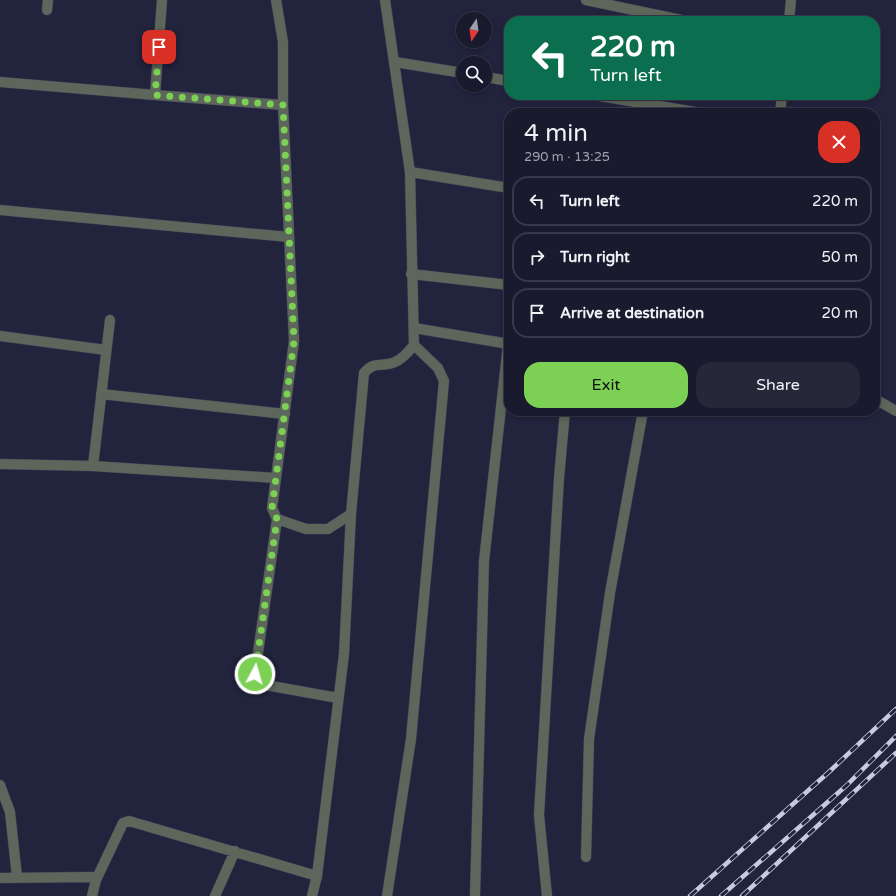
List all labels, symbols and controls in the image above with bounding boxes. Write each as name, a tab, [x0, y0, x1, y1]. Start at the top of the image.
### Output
north arrow	[456, 12, 492, 48]
map controls	[456, 12, 492, 92]
pin	[142, 30, 176, 64]
text: 220 m	[590, 30, 676, 64]
icon: left	[524, 32, 576, 84]
icon: arrive	[148, 36, 170, 58]
button: search	[456, 56, 492, 92]
text: Turn left	[590, 64, 662, 86]
text: 4 min	[524, 119, 588, 148]
button: close	[818, 121, 860, 163]
text: 290 m · 13:25	[524, 149, 610, 165]
icon: left	[526, 190, 548, 212]
text: Turn left	[560, 192, 620, 210]
text: 220 m	[812, 192, 858, 210]
icon: right	[526, 246, 548, 268]
text: Turn right	[560, 248, 630, 266]
text: 50 m	[821, 248, 858, 266]
icon: arrive	[526, 302, 548, 324]
text: Arrive at destination	[560, 304, 704, 322]
text: 20 m	[821, 304, 858, 322]
button: Exit	[524, 362, 688, 408]
button: Share	[696, 362, 860, 408]
position arrow	[234, 653, 276, 695]

